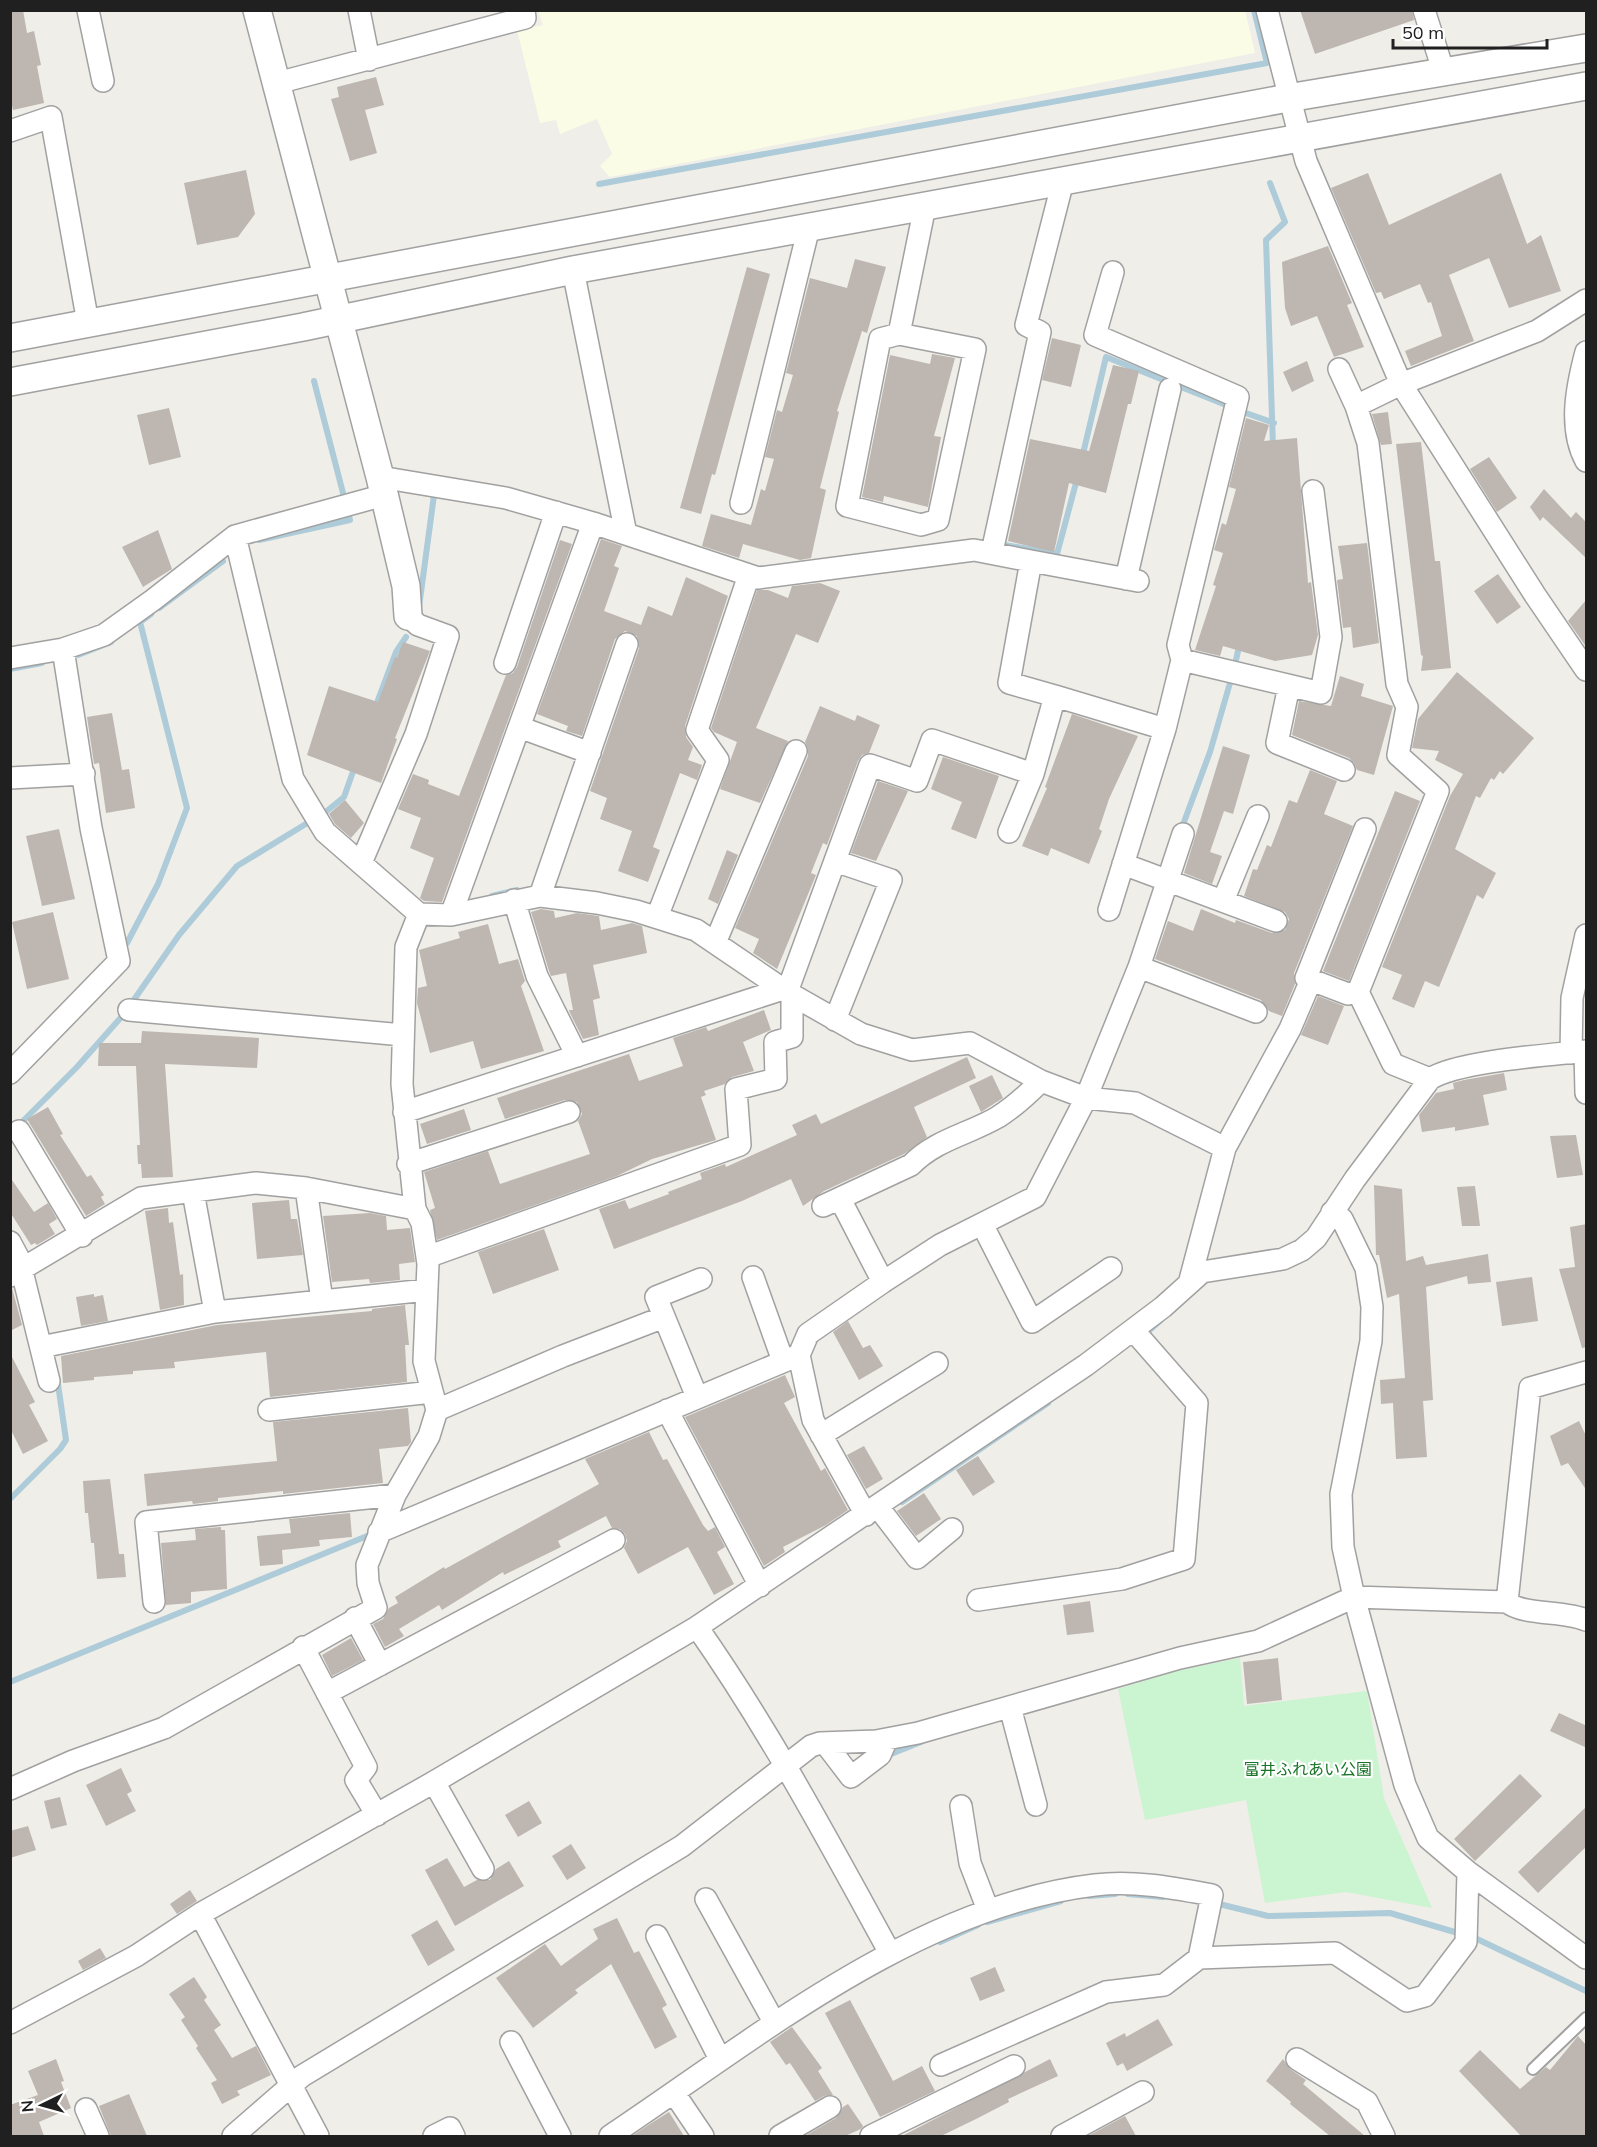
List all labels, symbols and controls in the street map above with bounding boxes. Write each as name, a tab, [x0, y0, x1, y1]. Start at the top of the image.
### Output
scale bar	[1393, 12, 1548, 50]
text: 50 m	[1402, 21, 1444, 44]
park label: 富井ふれあい公園	[1244, 1759, 1372, 1779]
north arrow	[12, 2075, 72, 2135]
text: N	[17, 2099, 38, 2113]

